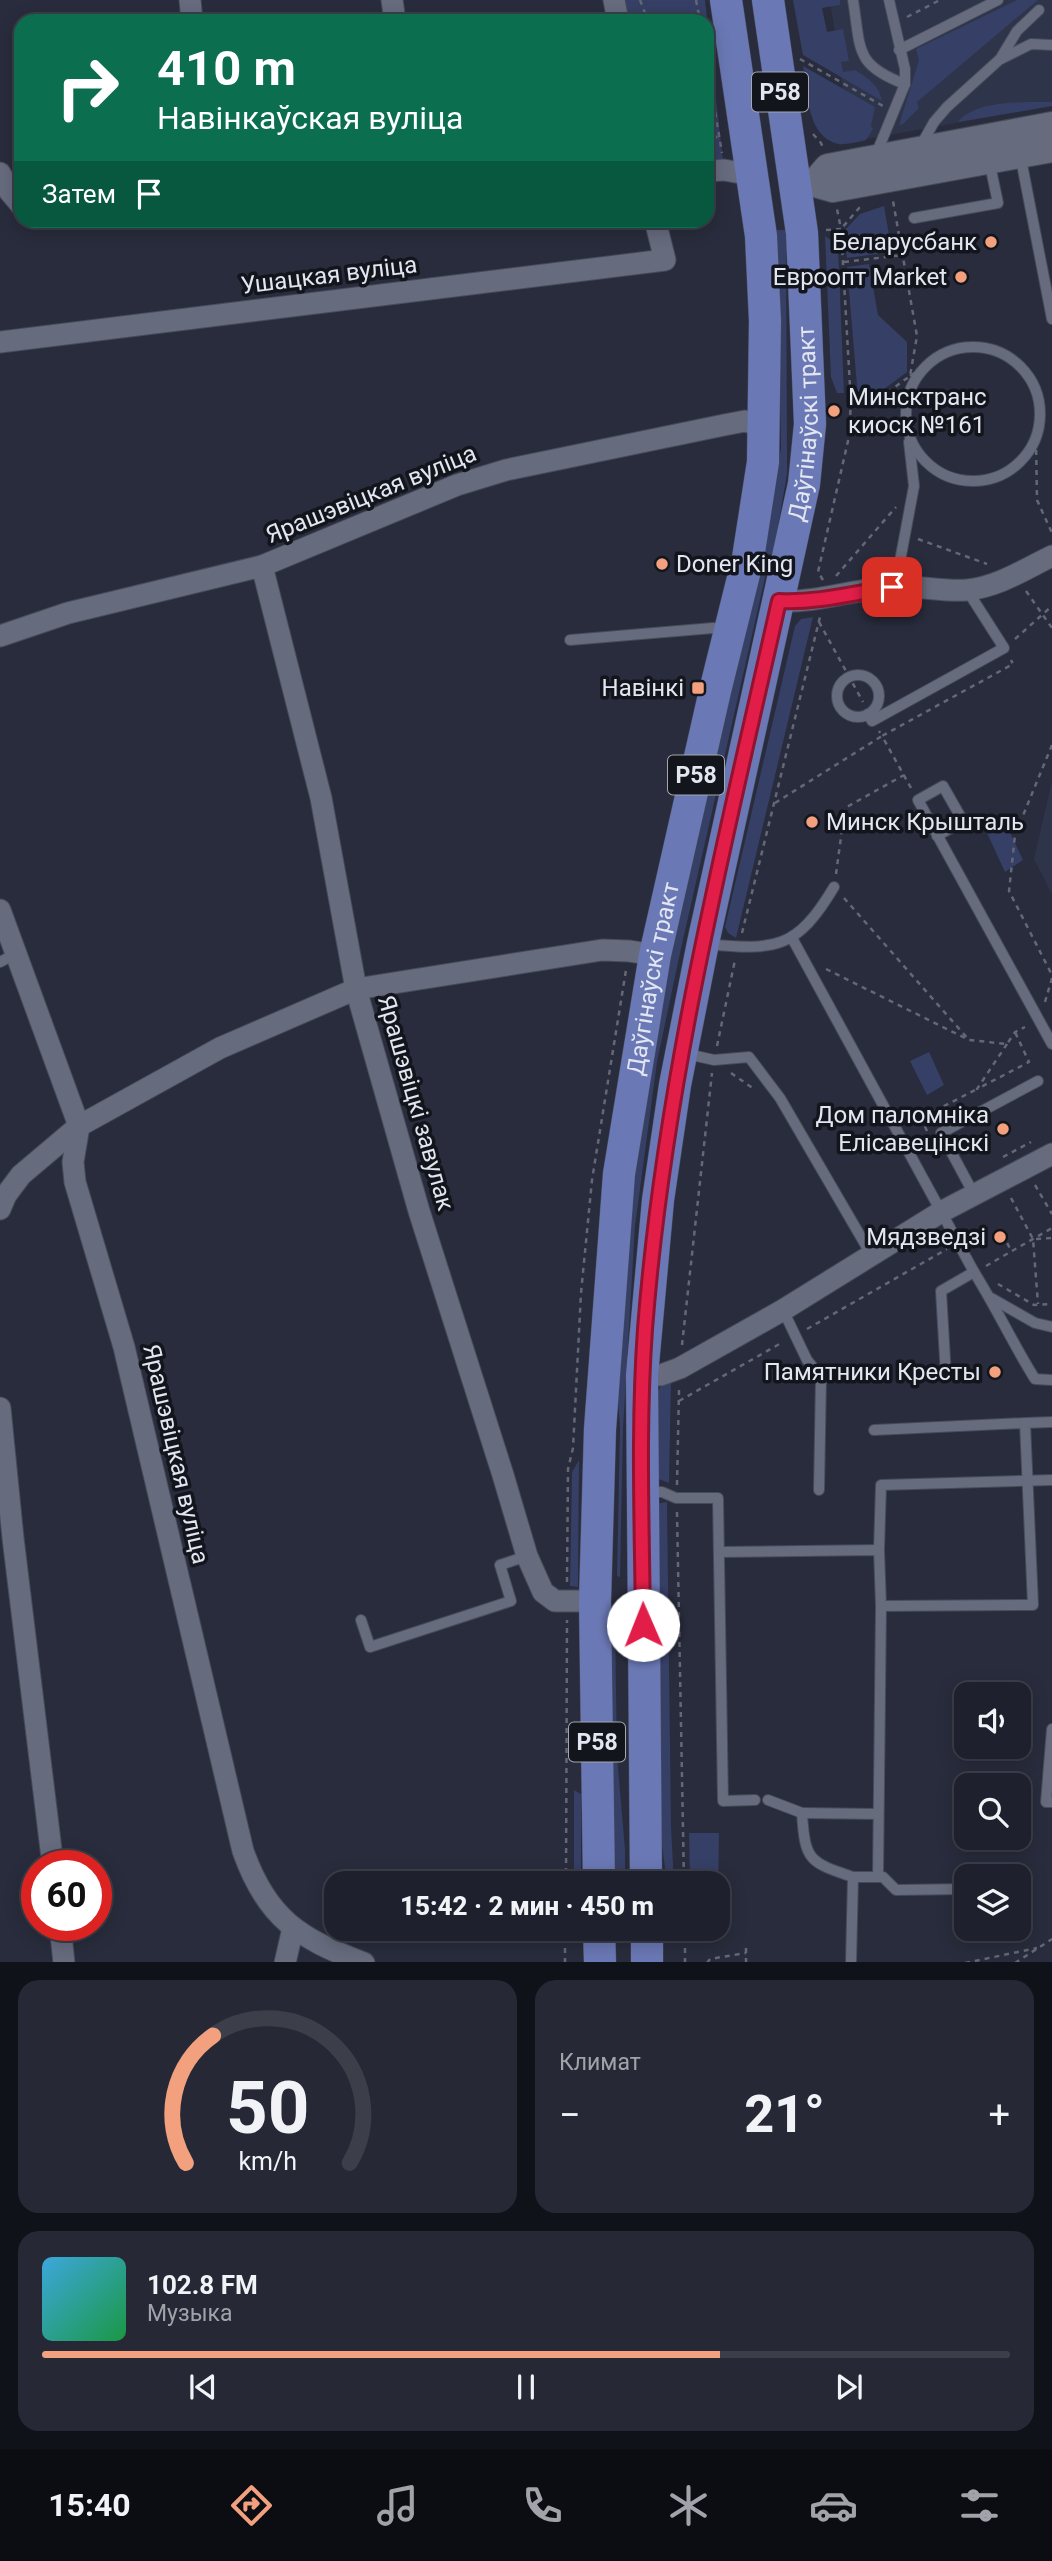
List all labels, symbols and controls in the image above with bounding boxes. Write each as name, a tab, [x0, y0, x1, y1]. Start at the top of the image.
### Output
text: 410 m	[157, 40, 296, 97]
icon: right	[42, 42, 133, 133]
road number: Р58	[752, 72, 808, 111]
text: Навінкаўская вуліца	[157, 99, 463, 137]
icon: arrive	[130, 175, 168, 213]
text: Затем	[42, 179, 116, 209]
place label: Беларусбанк	[832, 228, 977, 256]
marker: Беларусбанк	[983, 234, 999, 250]
street label: Ушацкая вуліца	[239, 250, 419, 300]
place label: Евроопт Market	[773, 263, 947, 291]
marker: Евроопт Market	[953, 269, 969, 285]
street label: Даўгінаўскі тракт	[782, 325, 824, 524]
place label: Минсктранс киоск №161	[848, 383, 987, 439]
marker: Минсктранс киоск №161	[826, 403, 842, 419]
street label: Ярашэвіцкая вуліца	[262, 439, 480, 549]
place label: Doner King	[676, 550, 793, 578]
marker: Doner King	[654, 556, 670, 572]
pin	[862, 557, 922, 617]
icon: arrive	[873, 568, 911, 606]
place label: Навінкі	[602, 674, 684, 702]
marker: Навінкі	[690, 680, 706, 696]
road number: Р58	[668, 755, 724, 794]
place label: Минск Крышталь	[826, 808, 1024, 836]
marker: Минск Крышталь	[804, 814, 820, 830]
street label: Даўгінаўскі тракт	[621, 879, 685, 1077]
street label: Ярашэвіцкі завулак	[372, 992, 460, 1214]
place label: Дом паломніка Елісавецінскі	[816, 1101, 989, 1157]
marker: Дом паломніка Елісавецінскі	[995, 1121, 1011, 1137]
place label: Мядзведзі	[866, 1223, 986, 1251]
marker: Мядзведзі	[992, 1229, 1008, 1245]
street label: Ярашэвіцкая вуліца	[137, 1341, 215, 1567]
place label: Памятники Кресты	[764, 1358, 981, 1386]
marker: Памятники Кресты	[987, 1364, 1003, 1380]
position arrow	[606, 1588, 680, 1662]
map controls	[954, 1682, 1031, 1941]
button: sound	[954, 1682, 1031, 1759]
road number: Р58	[569, 1722, 625, 1762]
button: search	[954, 1773, 1031, 1850]
speed limit sign: 60	[21, 1850, 112, 1941]
button: layers	[954, 1864, 1031, 1941]
text: 15:42 · 2 мин · 450 m	[400, 1891, 654, 1921]
text: Климат	[559, 2049, 641, 2076]
text: 50	[226, 2065, 309, 2151]
text: 21°	[744, 2084, 825, 2145]
text: −	[559, 2093, 581, 2137]
text: +	[988, 2093, 1010, 2137]
text: km/h	[238, 2146, 297, 2175]
text: 102.8 FM	[147, 2270, 258, 2300]
text: Музыка	[147, 2300, 232, 2327]
icon: previous	[184, 2368, 222, 2406]
icon: pause	[507, 2368, 545, 2406]
icon: next	[830, 2368, 868, 2406]
icon: directions	[227, 2481, 276, 2530]
icon: music	[373, 2481, 422, 2530]
icon: phone	[518, 2481, 567, 2530]
icon: climate	[664, 2481, 713, 2530]
icon: car	[809, 2481, 858, 2530]
icon: filters	[955, 2481, 1004, 2530]
text: 15:40	[48, 2486, 131, 2524]

